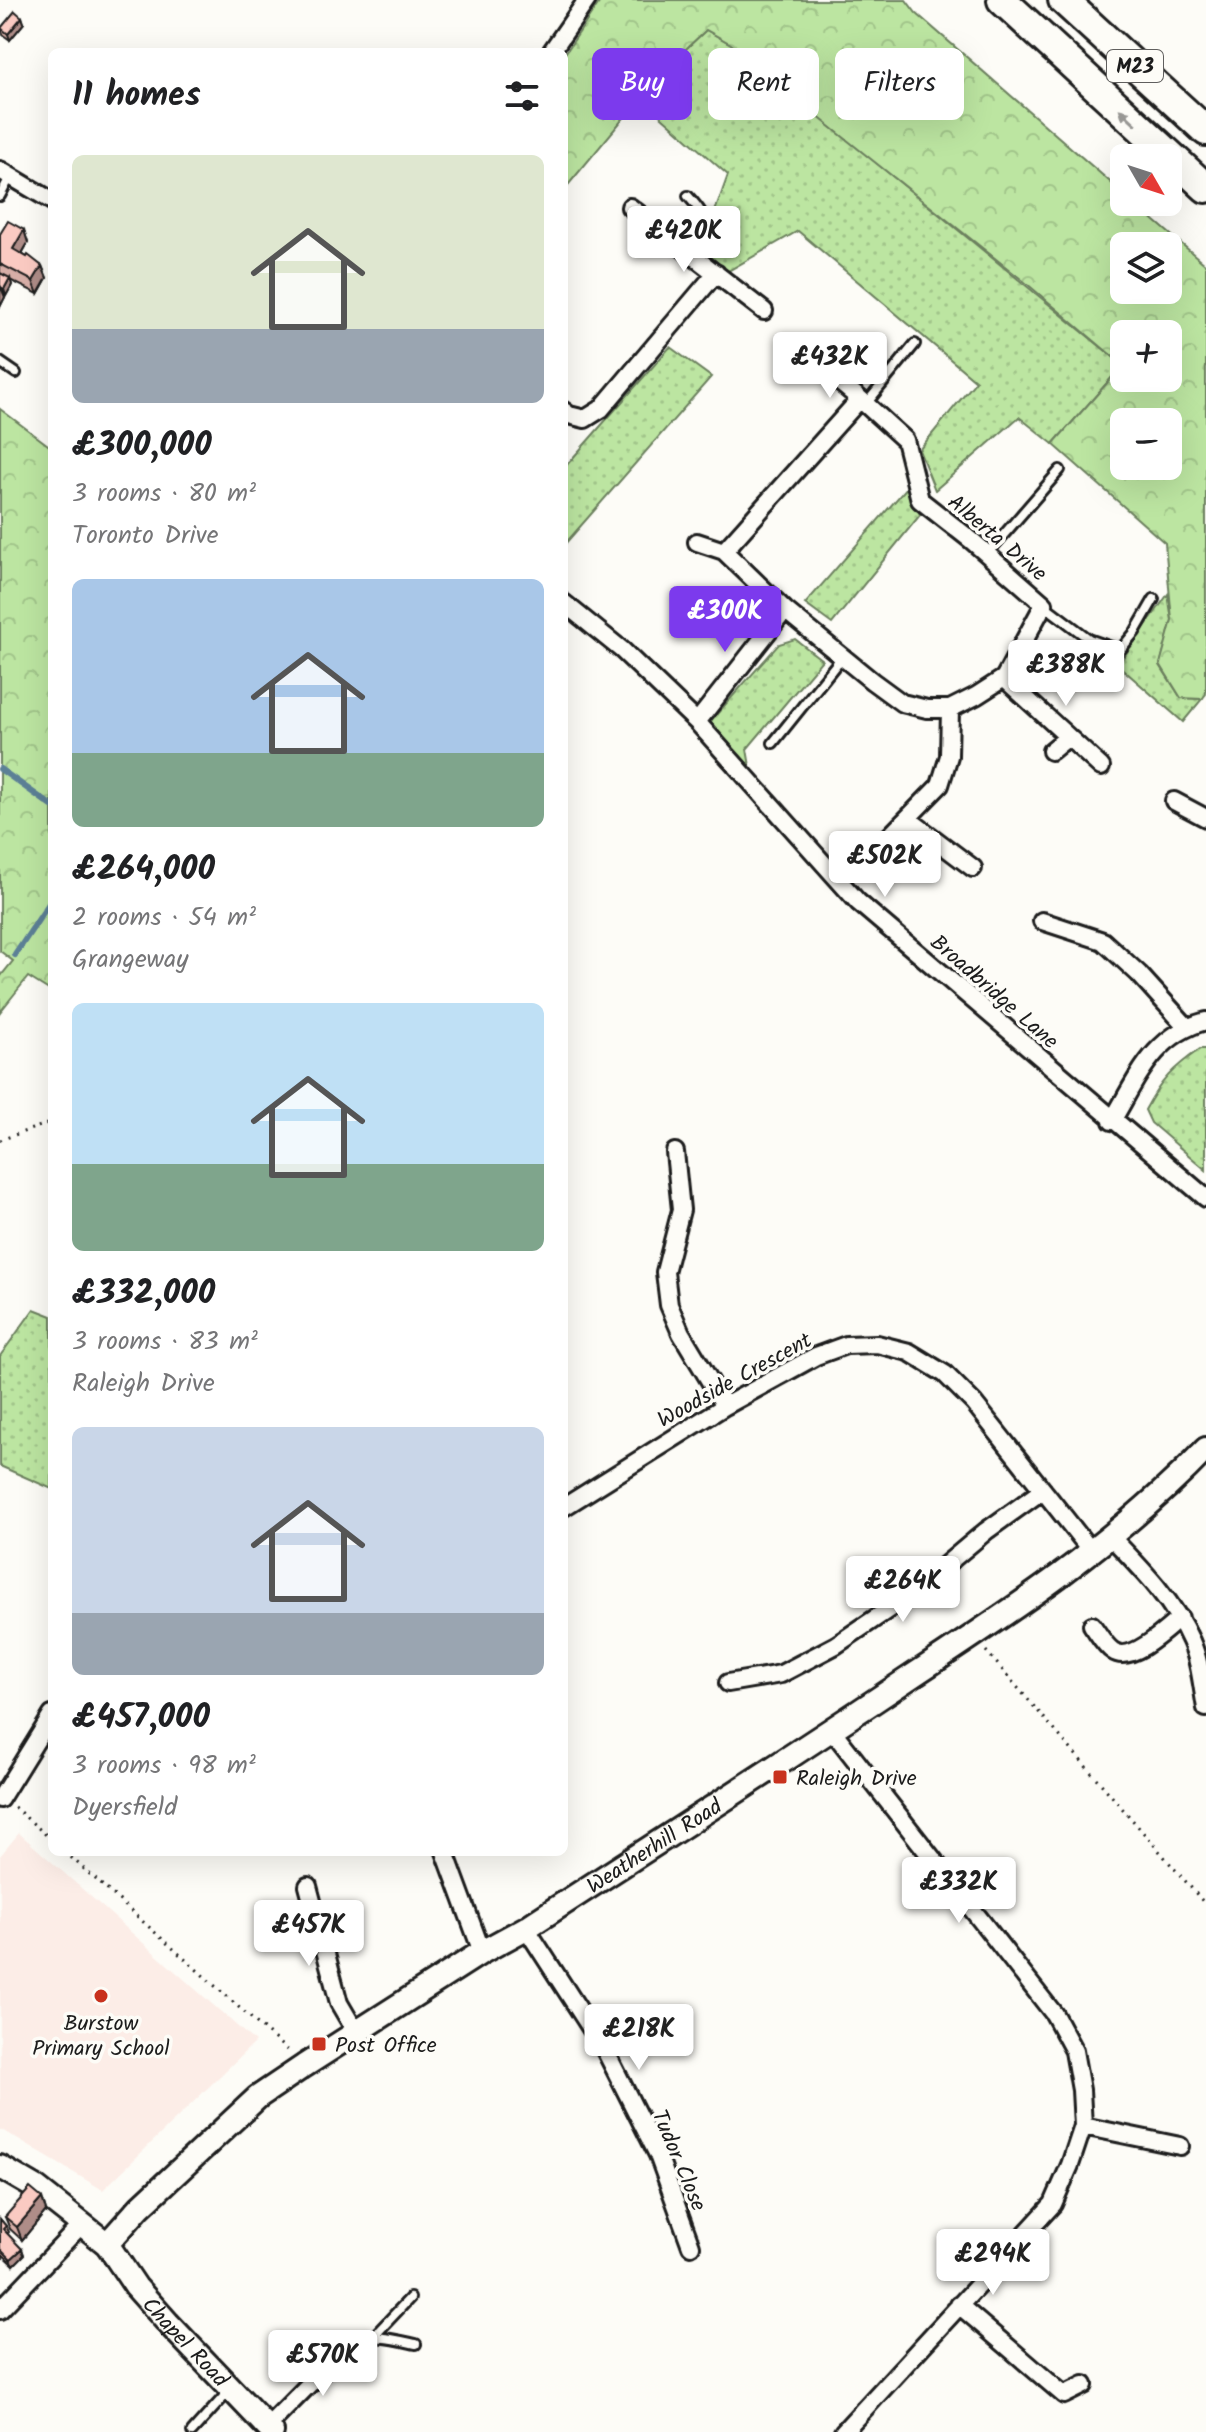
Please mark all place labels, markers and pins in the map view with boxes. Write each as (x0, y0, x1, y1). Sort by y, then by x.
pin: £420K (628, 206, 740, 274)
pin: £432K (774, 332, 886, 400)
pin: £300K (669, 586, 781, 654)
pin: £388K (1010, 640, 1122, 708)
pin: £502K (829, 831, 941, 899)
pin: £264K (847, 1556, 959, 1624)
place label: Raleigh Drive (796, 1762, 917, 1797)
marker: Raleigh Drive (771, 1768, 789, 1786)
pin: £332K (903, 1857, 1015, 1925)
pin: £457K (253, 1900, 365, 1968)
marker: Burstow Primary School (92, 1987, 110, 2005)
pin: £218K (583, 2004, 695, 2072)
place label: Burstow Primary School (32, 2007, 170, 2067)
place label: Post Office (335, 2029, 437, 2064)
marker: Post Office (310, 2035, 328, 2053)
pin: £294K (937, 2229, 1049, 2297)
pin: £570K (267, 2330, 379, 2398)

